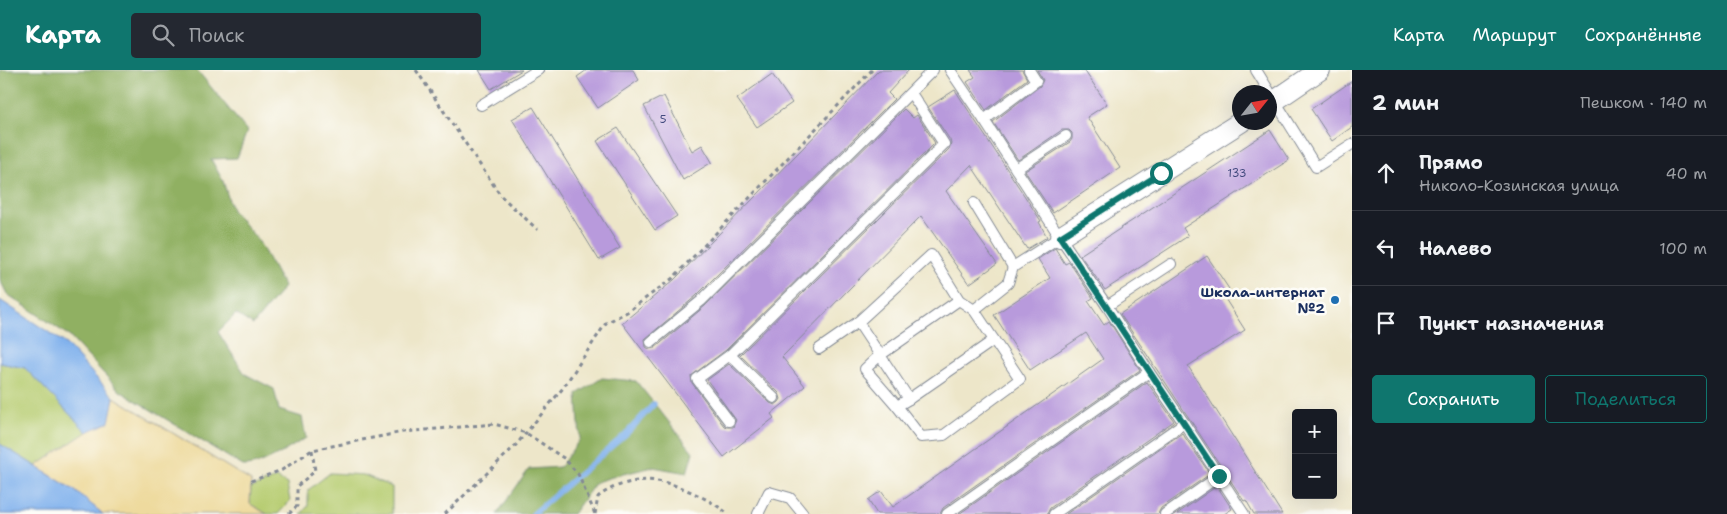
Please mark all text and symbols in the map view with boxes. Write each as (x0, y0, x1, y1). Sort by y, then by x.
search box (131, 13, 481, 58)
text: Карта (25, 19, 101, 51)
icon: search (149, 21, 177, 49)
text: Поиск (189, 23, 244, 48)
text: Карта (1393, 23, 1444, 47)
text: Маршрут (1472, 23, 1556, 47)
text: Сохранённые (1584, 23, 1702, 47)
north arrow (1232, 85, 1277, 130)
text: 2 мин (1372, 89, 1439, 117)
text: Пешком · 140 m (1580, 92, 1707, 113)
house number: 5 (660, 112, 667, 127)
text: Прямо (1419, 150, 1483, 175)
icon: ahead (1372, 159, 1400, 187)
route start (1150, 162, 1173, 185)
text: 40 m (1665, 163, 1707, 184)
house number: 133 (1228, 166, 1246, 181)
text: Николо-Козинская улица (1419, 175, 1619, 196)
icon: left (1372, 234, 1400, 262)
text: Налево (1419, 236, 1492, 261)
text: 100 m (1659, 238, 1707, 259)
place label: Школа-интернат №2 (1200, 283, 1326, 317)
marker: Школа-интернат №2 (1329, 294, 1341, 306)
icon: arrive (1372, 309, 1400, 337)
text: Пункт назначения (1419, 311, 1604, 336)
button: Сохранить (1372, 375, 1535, 423)
button: Поделиться (1545, 375, 1707, 423)
map controls (1292, 409, 1337, 499)
button: + (1292, 409, 1337, 454)
button: − (1292, 454, 1337, 499)
route end (1208, 465, 1231, 488)

